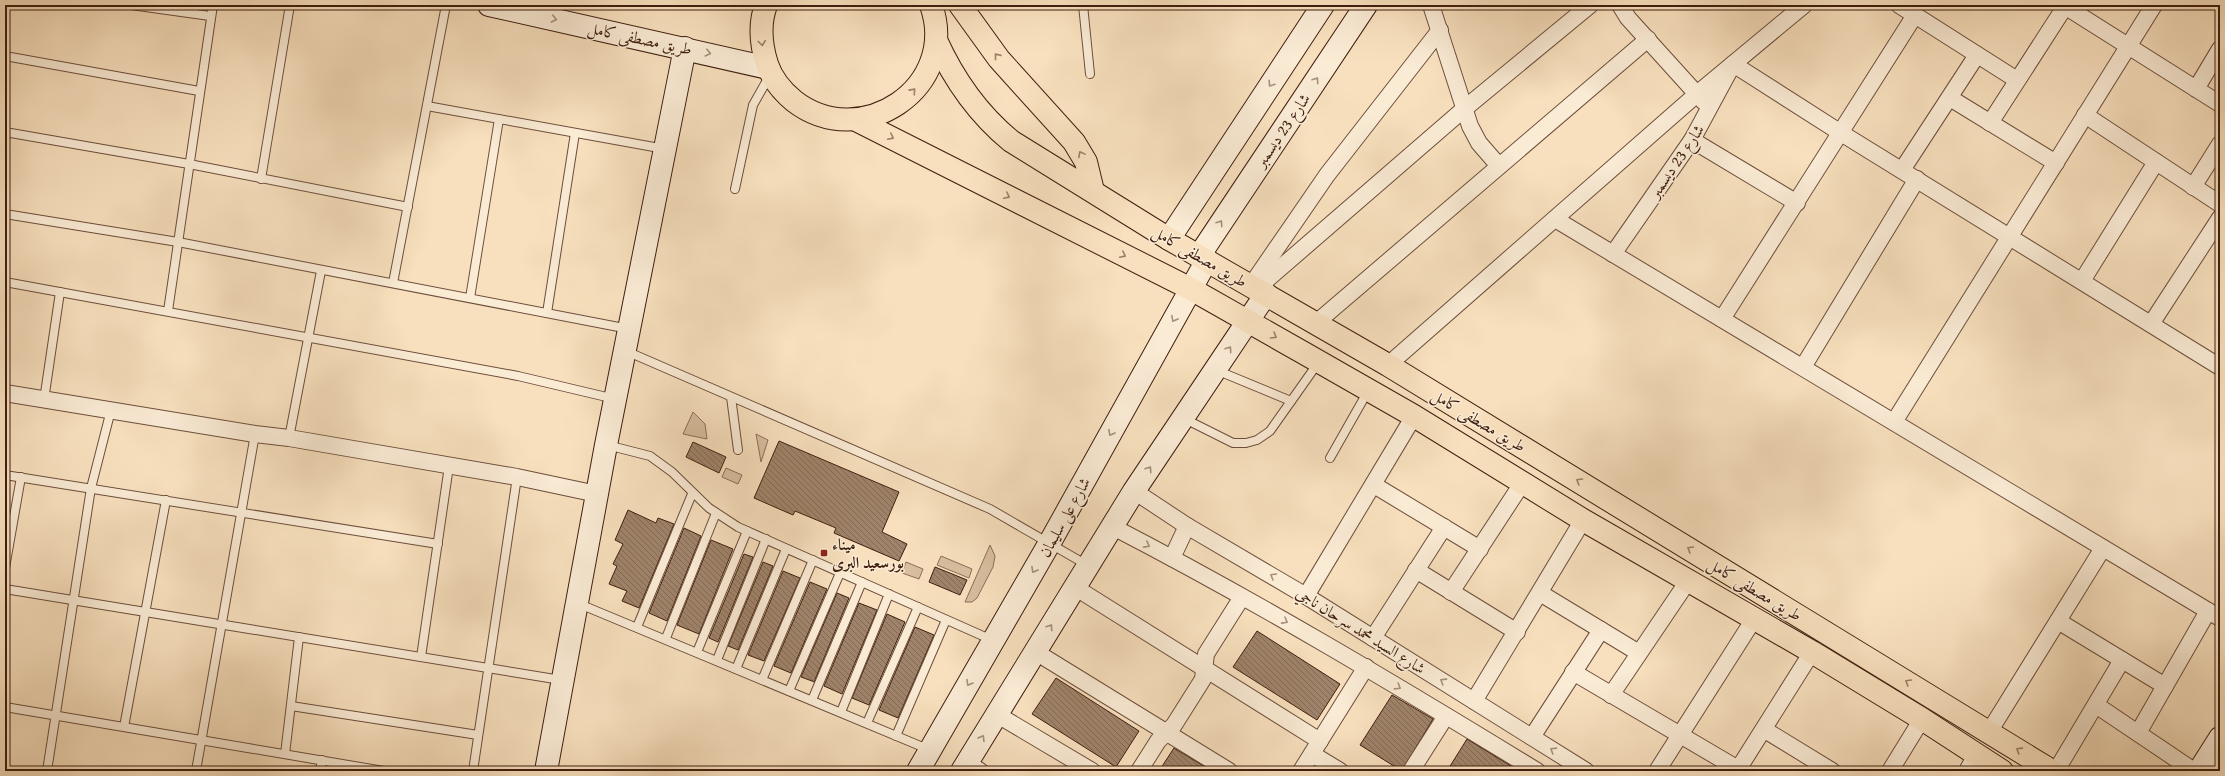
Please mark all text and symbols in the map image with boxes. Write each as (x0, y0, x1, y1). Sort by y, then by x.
one-way arrow (551, 15, 557, 23)
street label: طريق مصطفى كامل (586, 15, 694, 61)
one-way arrow (758, 40, 767, 46)
one-way arrow (705, 49, 712, 57)
one-way arrow (994, 54, 1001, 61)
one-way arrow (1311, 77, 1318, 84)
one-way arrow (1268, 80, 1276, 87)
one-way arrow (909, 88, 916, 96)
street label: شارع 23 ديسمبر (1247, 88, 1317, 175)
street label: شارع 23 ديسمبر (1641, 119, 1711, 206)
one-way arrow (887, 133, 894, 140)
one-way arrow (1079, 151, 1086, 159)
one-way arrow (1003, 191, 1010, 199)
street label: طريق مصطفى كامل (1148, 219, 1252, 293)
one-way arrow (1215, 220, 1223, 227)
one-way arrow (1119, 250, 1126, 258)
one-way arrow (1172, 315, 1179, 322)
one-way arrow (1270, 332, 1277, 339)
one-way arrow (1224, 347, 1231, 354)
street label: طريق مصطفى كامل (1427, 382, 1531, 458)
one-way arrow (1109, 429, 1116, 436)
one-way arrow (1144, 466, 1152, 473)
street label: شارع على سليمان (1032, 473, 1098, 562)
one-way arrow (1576, 478, 1583, 486)
place label: ميناء بورسعيد البرى (832, 532, 904, 574)
one-way arrow (1143, 540, 1150, 548)
one-way arrow (1687, 546, 1694, 553)
marker: ميناء بورسعيد البرى (819, 548, 829, 558)
street label: طريق مصطفى كامل (1703, 551, 1807, 627)
one-way arrow (1031, 566, 1038, 574)
one-way arrow (1270, 574, 1277, 581)
street label: شارع السيد محمد سرحان ناجي (1290, 580, 1431, 681)
one-way arrow (1281, 617, 1288, 624)
one-way arrow (1045, 624, 1053, 631)
one-way arrow (966, 679, 973, 686)
one-way arrow (1440, 679, 1447, 686)
one-way arrow (1905, 680, 1912, 687)
one-way arrow (1394, 682, 1401, 689)
one-way arrow (978, 735, 985, 742)
one-way arrow (1550, 748, 1557, 755)
one-way arrow (2016, 748, 2023, 755)

